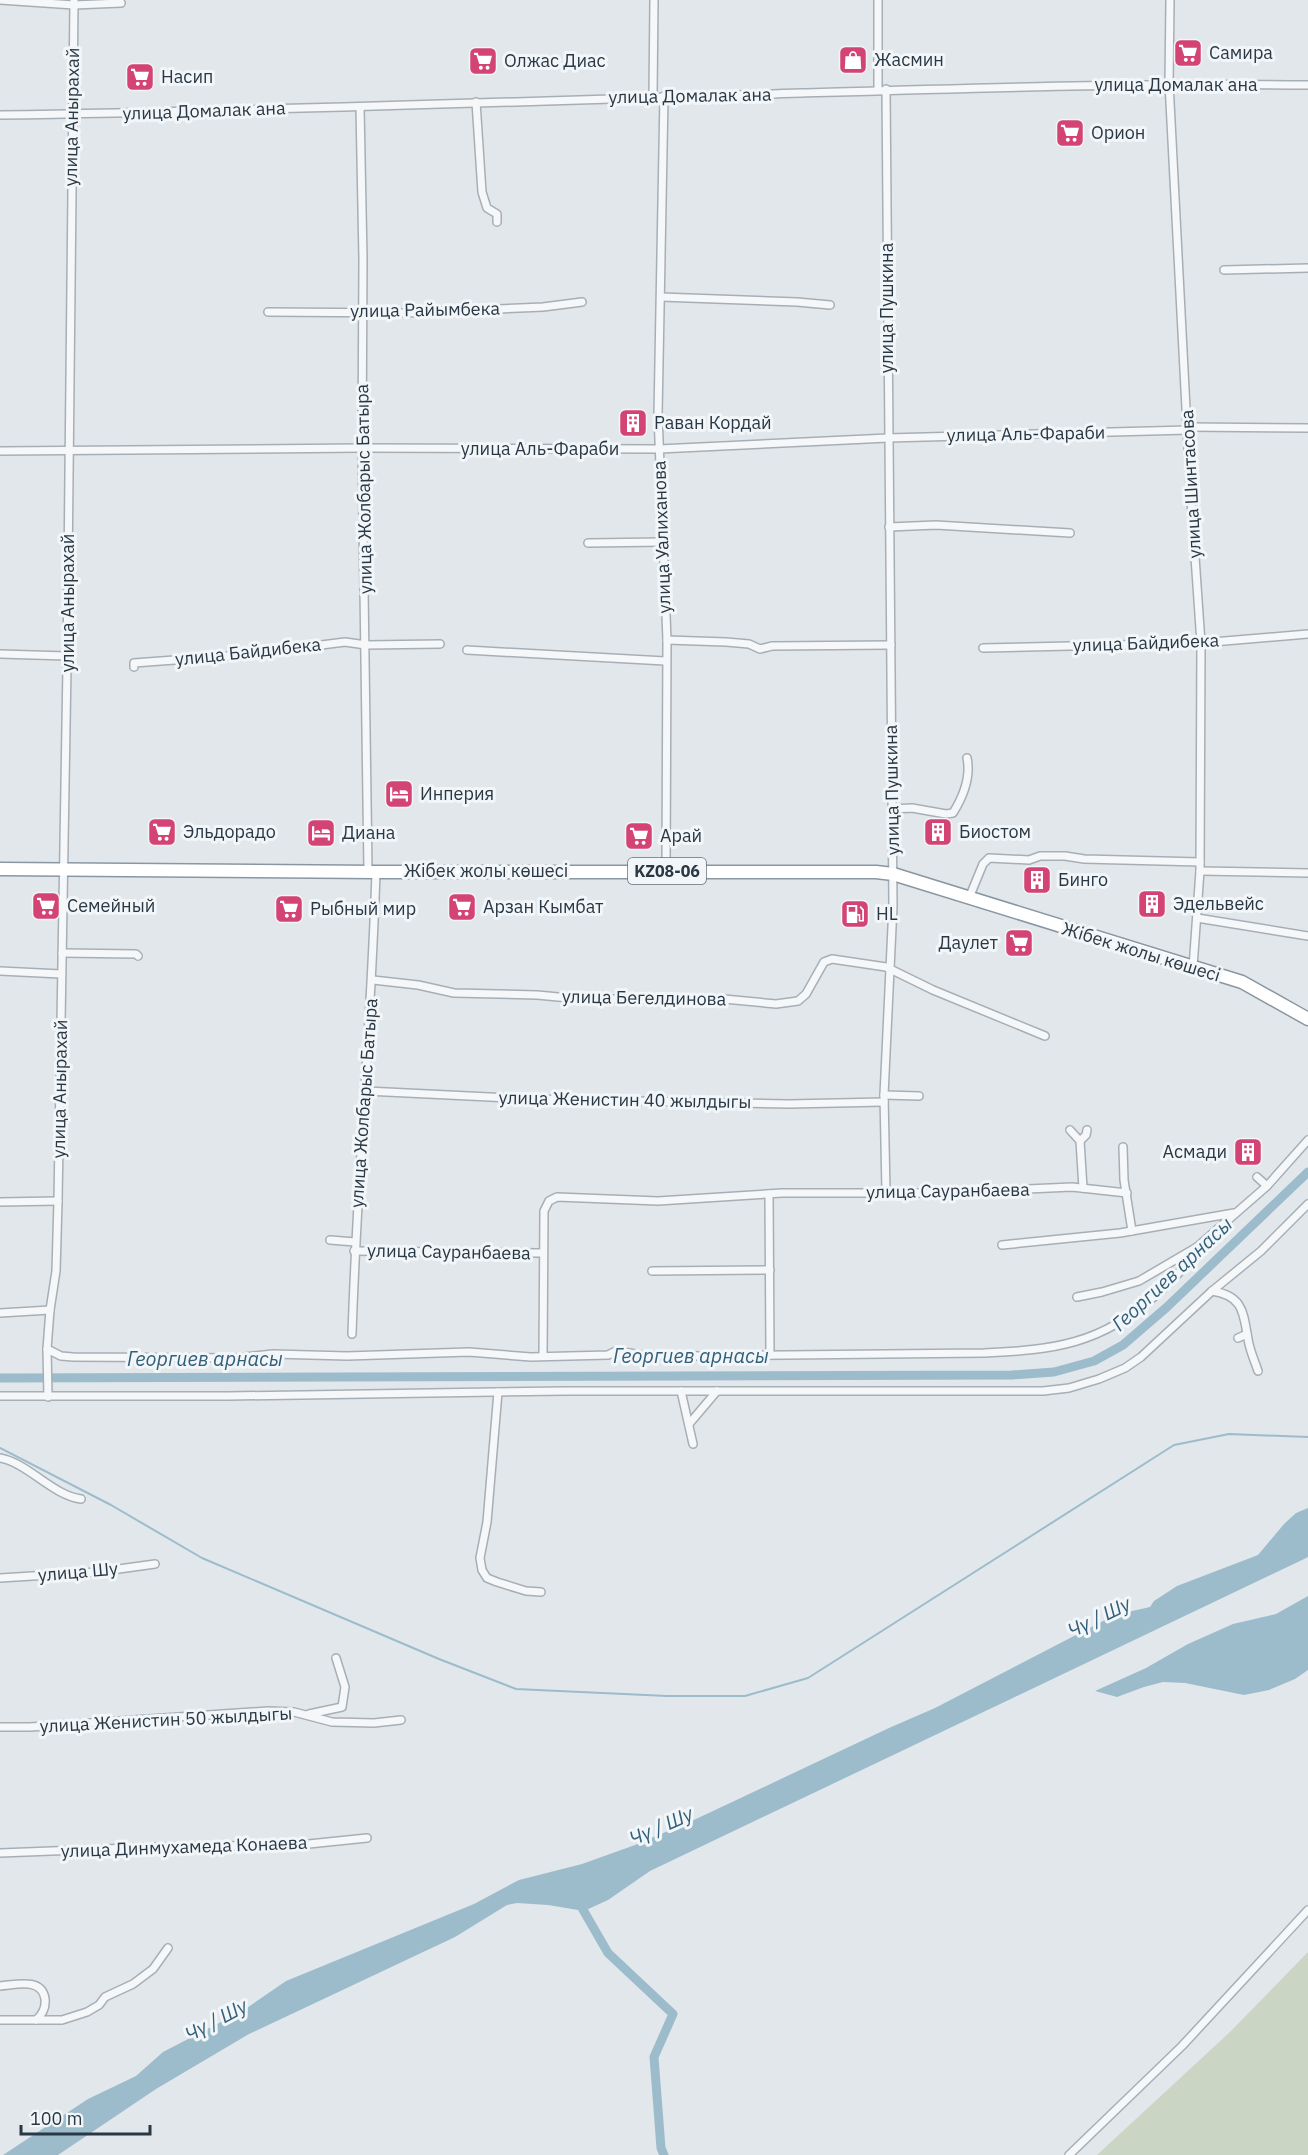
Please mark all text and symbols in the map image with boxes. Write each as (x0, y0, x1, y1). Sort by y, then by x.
supermarket icon: Самира (1172, 37, 1204, 69)
place label: Самира (1209, 41, 1273, 64)
shop icon: Жасмин (837, 44, 869, 76)
supermarket icon: Олжас Диас (467, 45, 499, 77)
street label: улица Анырахай (59, 47, 84, 187)
place label: Жасмин (874, 48, 944, 71)
place label: Олжас Диас (504, 49, 606, 72)
supermarket icon: Насип (124, 61, 156, 93)
place label: Насип (161, 65, 213, 88)
street label: улица Домалак ана (1094, 73, 1258, 96)
street label: улица Домалак ана (608, 83, 772, 108)
street label: улица Домалак ана (122, 96, 286, 125)
supermarket icon: Орион (1054, 117, 1086, 149)
place label: Орион (1091, 121, 1145, 144)
street label: улица Пушкина (875, 242, 898, 373)
street label: улица Райымбека (350, 297, 501, 322)
street label: улица Жолбарыс Батыра (350, 383, 377, 594)
building icon: Раван Кордай (617, 407, 649, 439)
street label: улица Шинтасова (1175, 409, 1206, 559)
place label: Раван Кордай (654, 411, 772, 434)
street label: улица Аль-Фараби (947, 421, 1105, 446)
street label: улица Аль-Фараби (461, 437, 619, 460)
street label: улица Уалиханова (647, 460, 676, 614)
street label: улица Анырахай (56, 534, 79, 672)
street label: улица Байдибека (1072, 628, 1220, 657)
street label: улица Байдибека (174, 632, 322, 671)
street label: улица Пушкина (879, 724, 904, 856)
hotel icon: Инперия (383, 778, 415, 810)
place label: Инперия (420, 782, 494, 805)
supermarket icon: Эльдорадо (146, 816, 178, 848)
building icon: Биостом (922, 816, 954, 848)
hotel icon: Диана (305, 817, 337, 849)
place label: Эльдорадо (183, 820, 276, 843)
supermarket icon: Арай (623, 820, 655, 852)
place label: Биостом (959, 820, 1031, 843)
place label: Диана (342, 821, 396, 844)
place label: Арай (660, 824, 702, 847)
road number: KZ08-06 (628, 858, 706, 884)
street label: Жібек жолы көшесі (404, 859, 568, 882)
building icon: Бинго (1021, 864, 1053, 896)
place label: Бинго (1058, 868, 1108, 891)
building icon: Эдельвейс (1136, 888, 1168, 920)
supermarket icon: Семейный (30, 890, 62, 922)
supermarket icon: Арзан Кымбат (446, 891, 478, 923)
place label: Эдельвейс (1173, 892, 1264, 915)
supermarket icon: Рыбный мир (273, 893, 305, 925)
place label: Семейный (67, 894, 155, 917)
place label: Арзан Кымбат (483, 895, 604, 918)
place label: Рыбный мир (310, 897, 416, 920)
fuel station icon: HL (839, 898, 871, 930)
place label: HL (876, 902, 898, 925)
street label: Жібек жолы көшесі (1059, 916, 1223, 987)
supermarket icon: Даулет (1003, 927, 1035, 959)
place label: Даулет (938, 931, 998, 954)
street label: улица Бегелдинова (562, 985, 727, 1010)
street label: улица Жолбарыс Батыра (345, 997, 382, 1209)
street label: улица Анырахай (47, 1019, 72, 1159)
street label: улица Женистин 40 жылдыгы (498, 1086, 752, 1113)
building icon: Асмади (1232, 1136, 1264, 1168)
place label: Асмади (1163, 1140, 1227, 1163)
street label: улица Сауранбаева (866, 1178, 1030, 1203)
water label: Георгиев арнасы (1105, 1211, 1238, 1337)
street label: улица Сауранбаева (367, 1239, 531, 1264)
water label: Георгиев арнасы (613, 1342, 769, 1369)
water label: Георгиев арнасы (127, 1345, 283, 1372)
street label: улица Шу (37, 1557, 119, 1586)
water label: Чү / Шу (1063, 1589, 1136, 1643)
street label: улица Женистин 50 жылдыгы (39, 1701, 293, 1738)
water label: Чү / Шу (625, 1799, 698, 1852)
street label: улица Динмухамеда Конаева (60, 1831, 308, 1862)
water label: Чү / Шу (180, 1991, 253, 2047)
scale bar (21, 2098, 150, 2136)
text: 100 m (30, 2107, 82, 2130)

